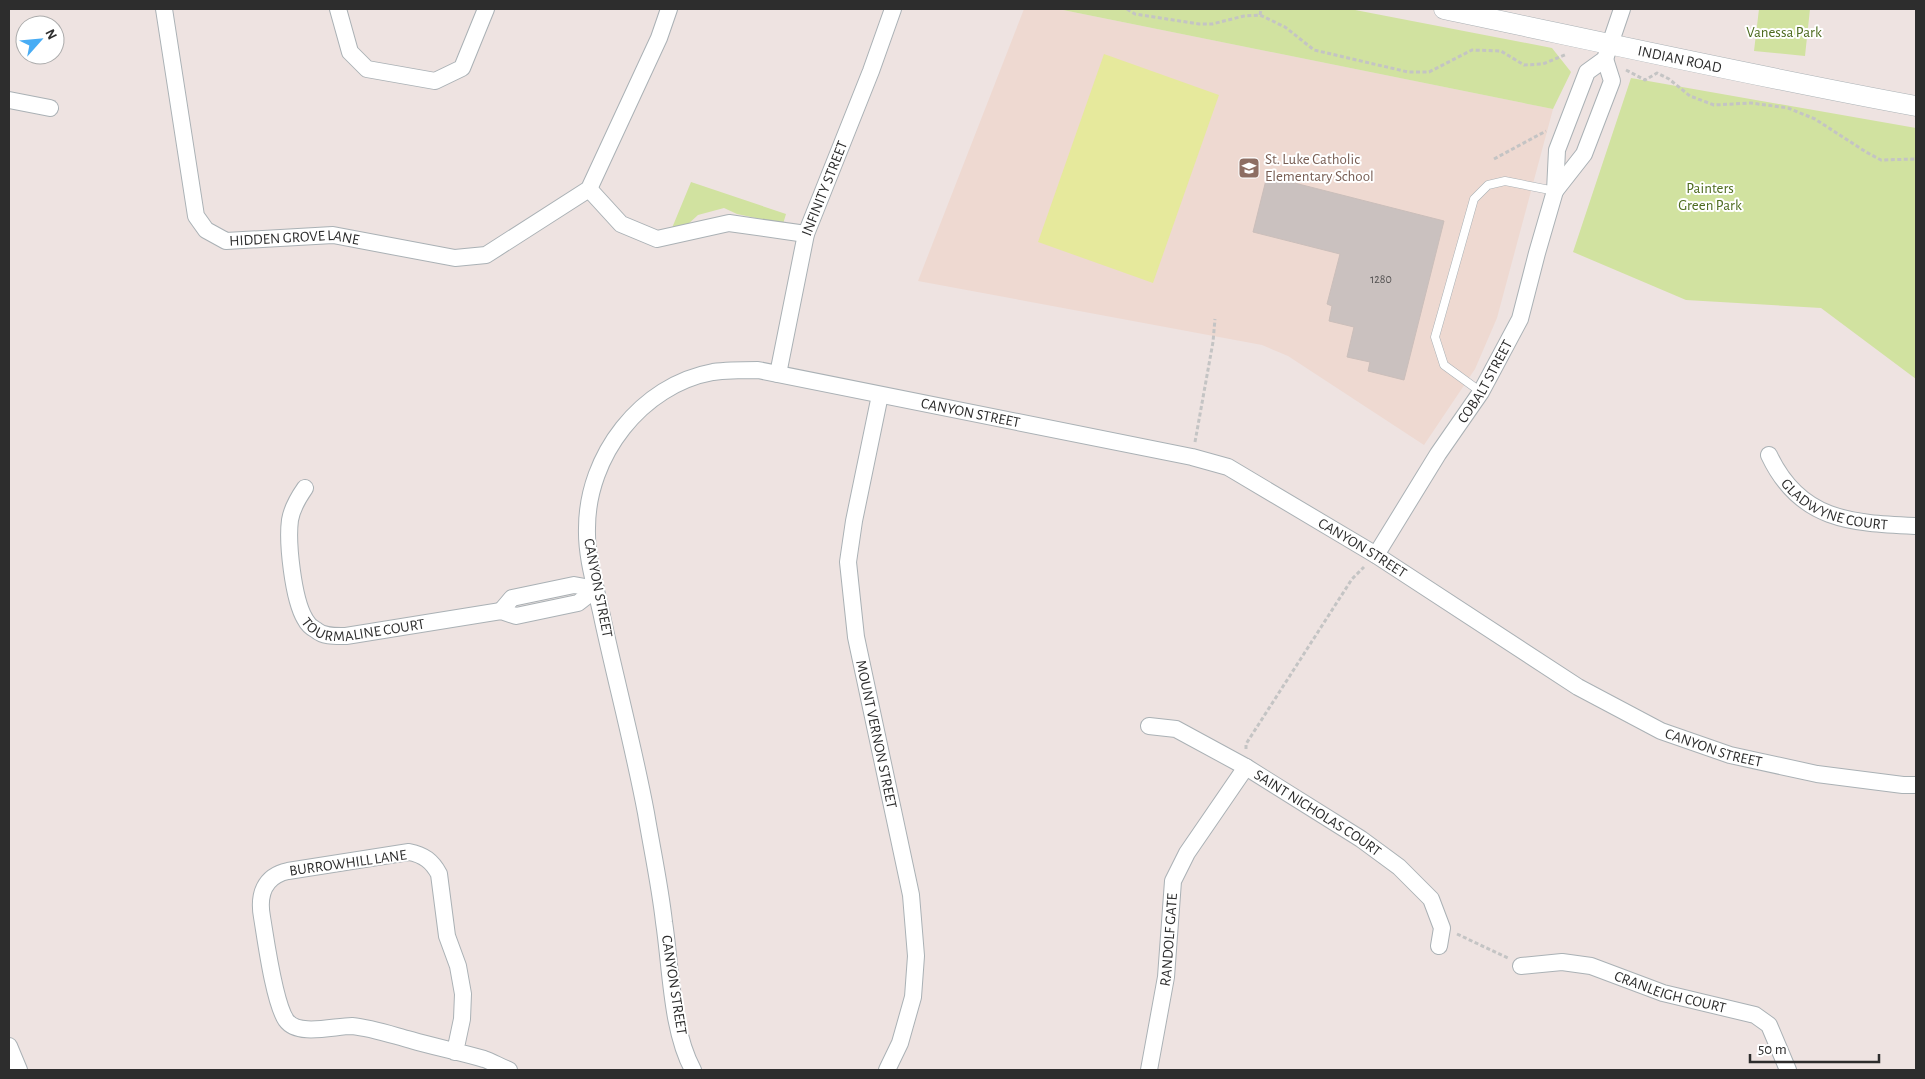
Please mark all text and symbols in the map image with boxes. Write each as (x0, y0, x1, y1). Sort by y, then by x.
north arrow (15, 15, 65, 65)
park label: Vanessa Park (1746, 25, 1822, 40)
text: N (42, 27, 59, 42)
street label: INDIAN ROAD (1636, 43, 1723, 75)
street label: INFINITY STREET (799, 138, 850, 238)
place label: St. Luke Catholic Elementary School (1265, 152, 1374, 184)
school or university icon: St. Luke Catholic Elementary School (1237, 156, 1261, 180)
park label: Painters Green Park (1678, 181, 1742, 213)
street label: HIDDEN GROVE LANE (229, 227, 361, 248)
house number: 1280 (1370, 273, 1392, 285)
street label: COBALT STREET (1454, 337, 1515, 426)
street label: CANYON STREET (920, 395, 1022, 430)
street label: GLADWYNE COURT (1778, 476, 1889, 532)
street label: CANYON STREET (1316, 515, 1410, 581)
street label: CANYON STREET (581, 537, 615, 639)
street label: TOURMALINE COURT (299, 615, 426, 644)
street label: MOUNT VERNON STREET (854, 659, 900, 810)
street label: CANYON STREET (1663, 726, 1764, 769)
street label: SAINT NICHOLAS COURT (1252, 767, 1385, 859)
street label: BURROWHILL LANE (288, 847, 408, 879)
street label: RANDOLF GATE (1157, 893, 1180, 987)
street label: CANYON STREET (659, 934, 689, 1037)
street label: CRANLEIGH COURT (1612, 968, 1728, 1015)
scale bar (1750, 1032, 1879, 1064)
text: 50 m (1758, 1042, 1787, 1057)

